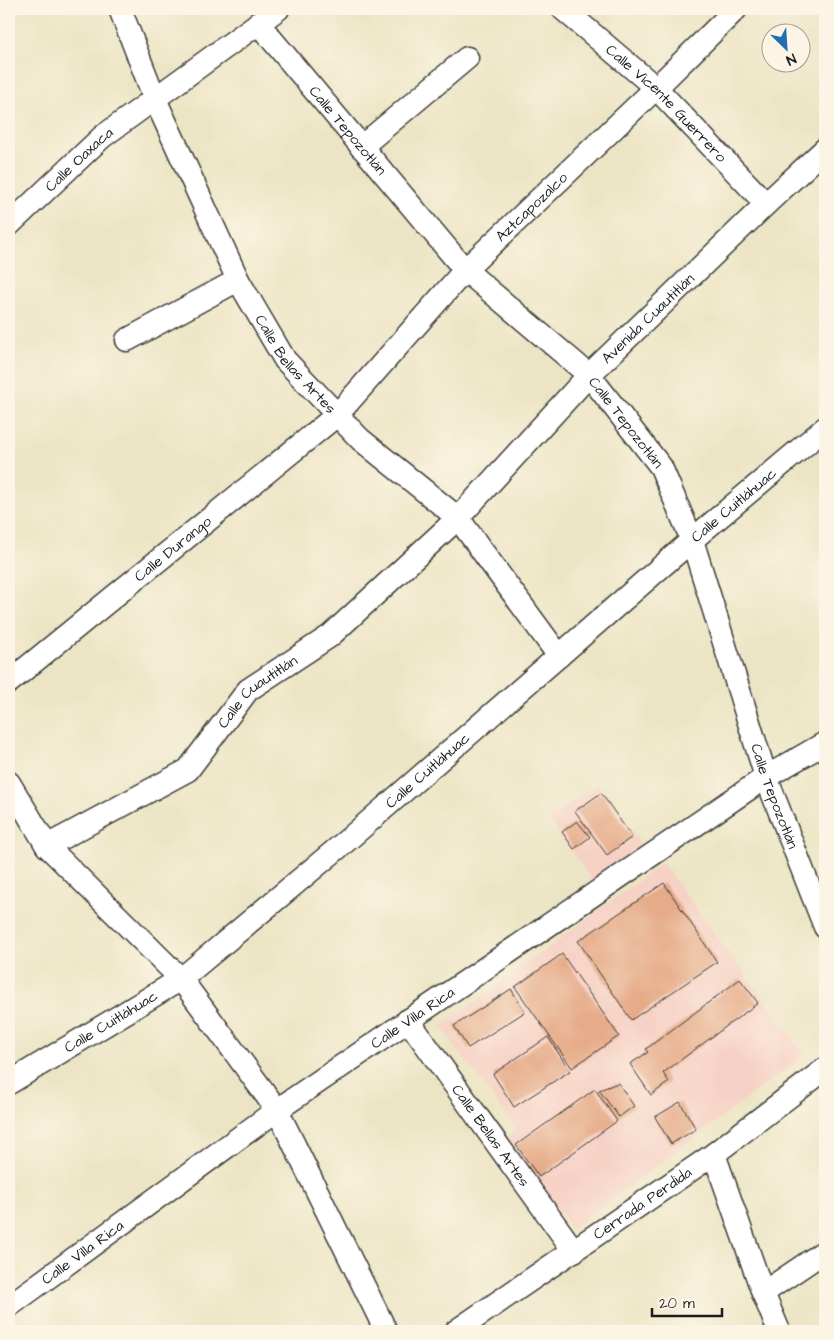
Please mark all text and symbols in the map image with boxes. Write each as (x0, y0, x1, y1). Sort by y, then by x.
north arrow (762, 22, 812, 72)
street label: Calle Vicente Guerrero (601, 40, 732, 168)
text: N (783, 48, 799, 70)
street label: Calle Tepozotlán (304, 81, 392, 180)
street label: Calle Oaxaca (40, 122, 118, 197)
street label: Aztcapozalco (491, 167, 573, 247)
street label: Avenida Cuautitlán (597, 268, 700, 369)
street label: Calle Bellas Artes (250, 311, 341, 419)
street label: Calle Tepozotlán (583, 373, 668, 473)
street label: Calle Cuitláhuac (687, 463, 782, 548)
street label: Calle Durango (130, 511, 216, 587)
street label: Calle Cuautitlán (213, 650, 302, 733)
street label: Calle Cuitláhuac (381, 728, 475, 813)
street label: Calle Tepozotlán (745, 741, 803, 852)
street label: Calle Villa Rica (367, 982, 459, 1054)
street label: Calle Cuitláhuac (60, 985, 162, 1058)
street label: Calle Bellas Artes (446, 1080, 535, 1191)
street label: Cerrada Perdida (589, 1162, 697, 1245)
street label: Calle Villa Rica (37, 1215, 129, 1290)
scale bar (652, 1285, 722, 1317)
text: 20 m (659, 1293, 695, 1314)

